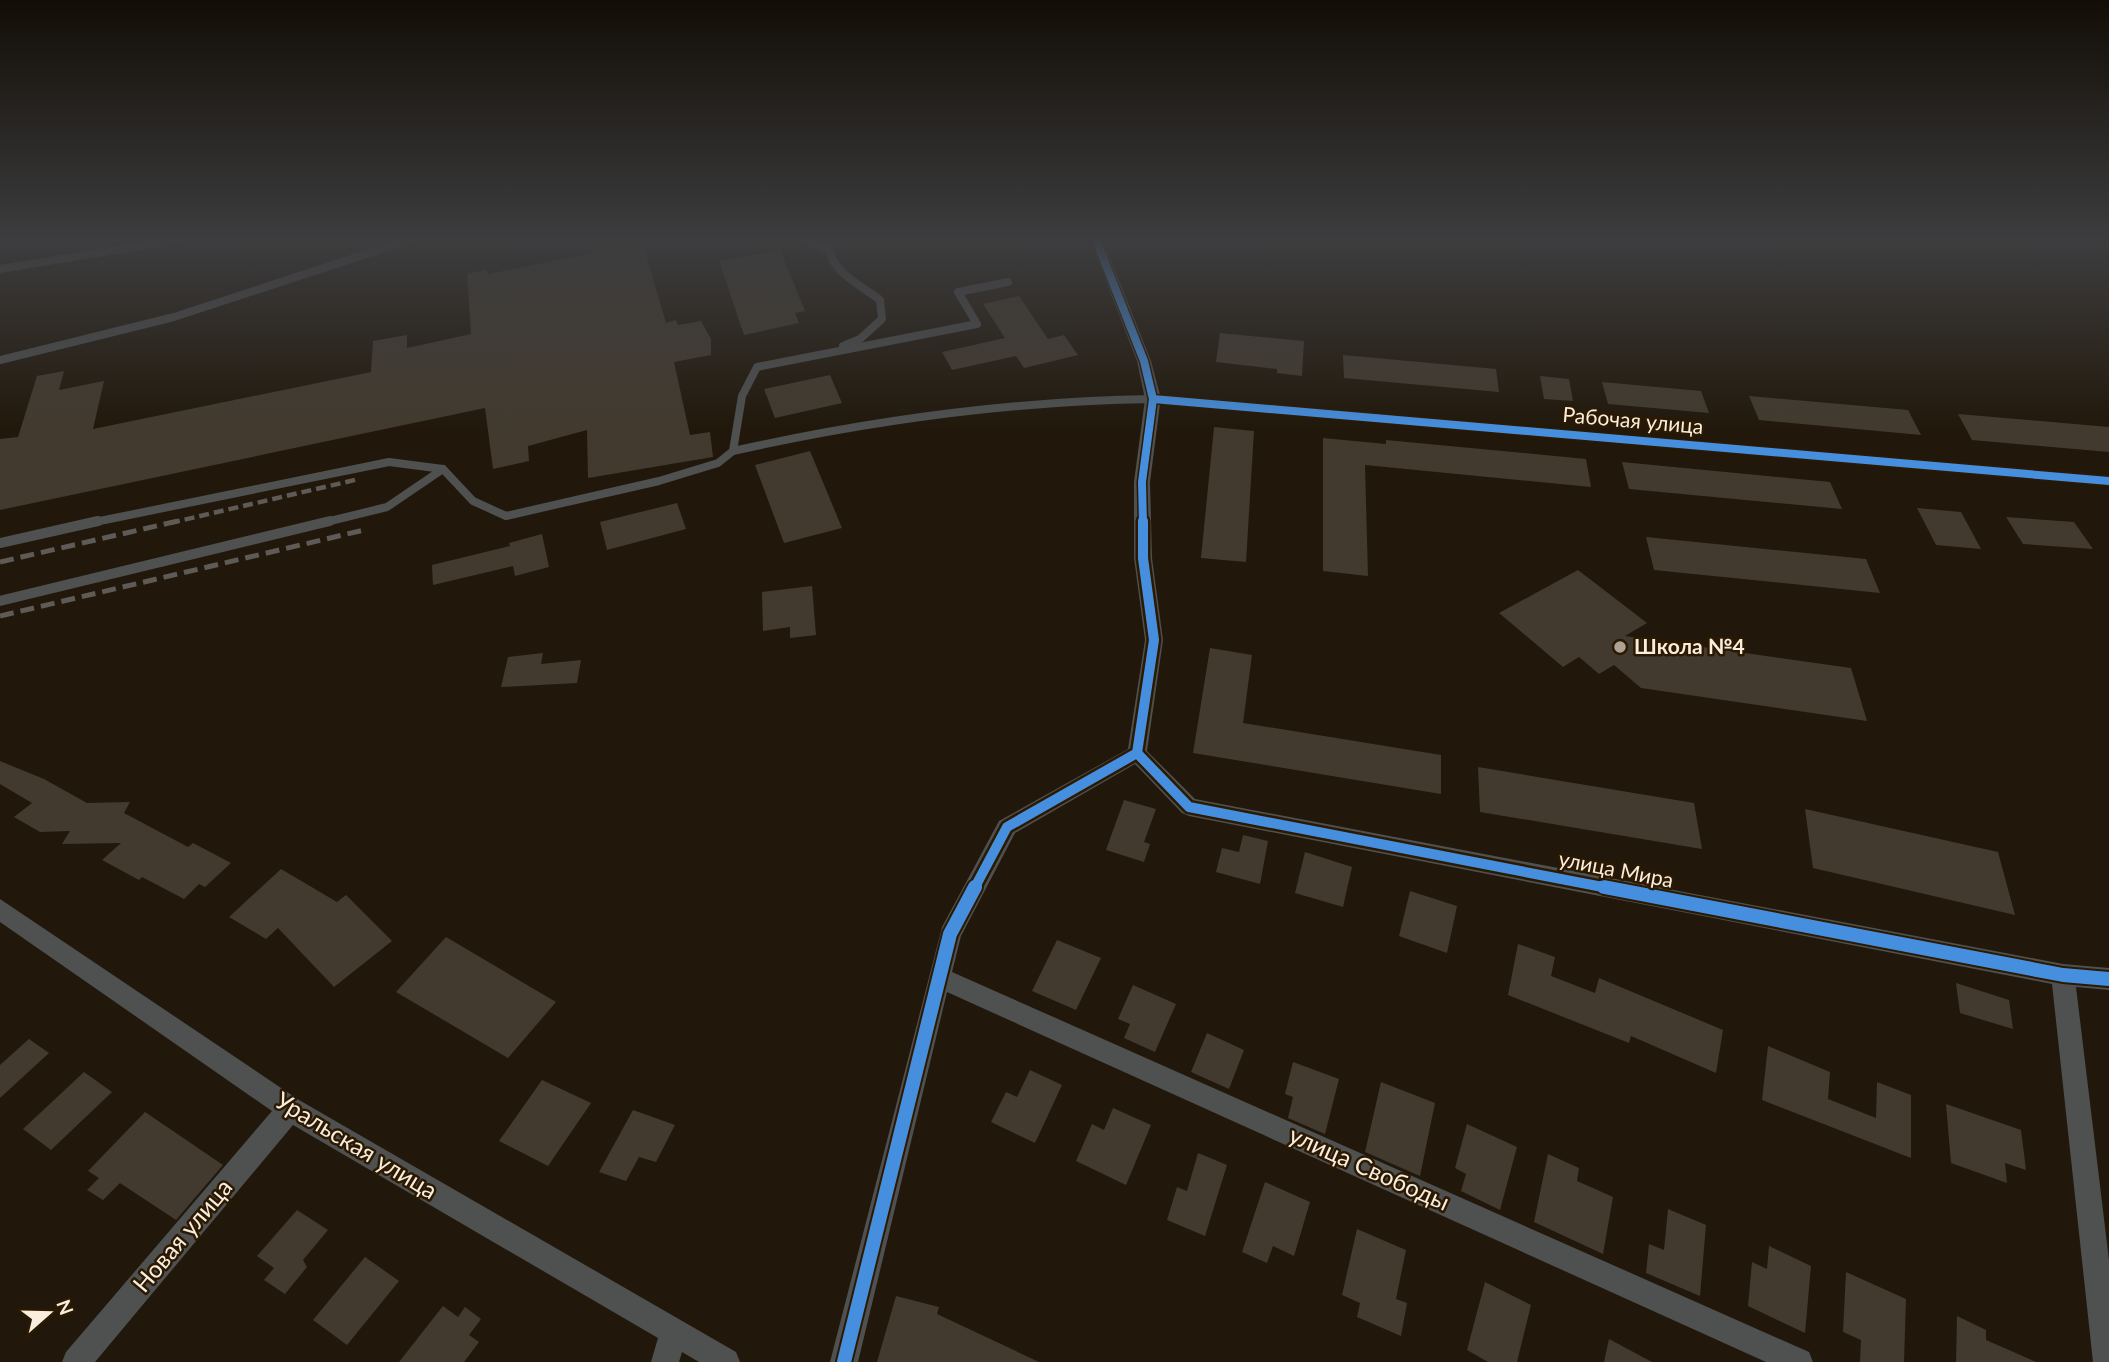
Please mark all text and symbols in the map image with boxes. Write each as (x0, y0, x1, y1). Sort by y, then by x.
street label: Рабочая улица (1562, 401, 1705, 438)
place label: Школа №4 (1634, 633, 1745, 658)
marker: Школа №4 (1612, 639, 1628, 655)
street label: улица Мира (1557, 845, 1676, 892)
street label: Уральская улица (271, 1085, 443, 1204)
street label: улица Свободы (1285, 1119, 1454, 1216)
street label: Новая улица (126, 1172, 238, 1298)
north arrow (14, 1278, 84, 1348)
text: N (52, 1296, 79, 1318)

